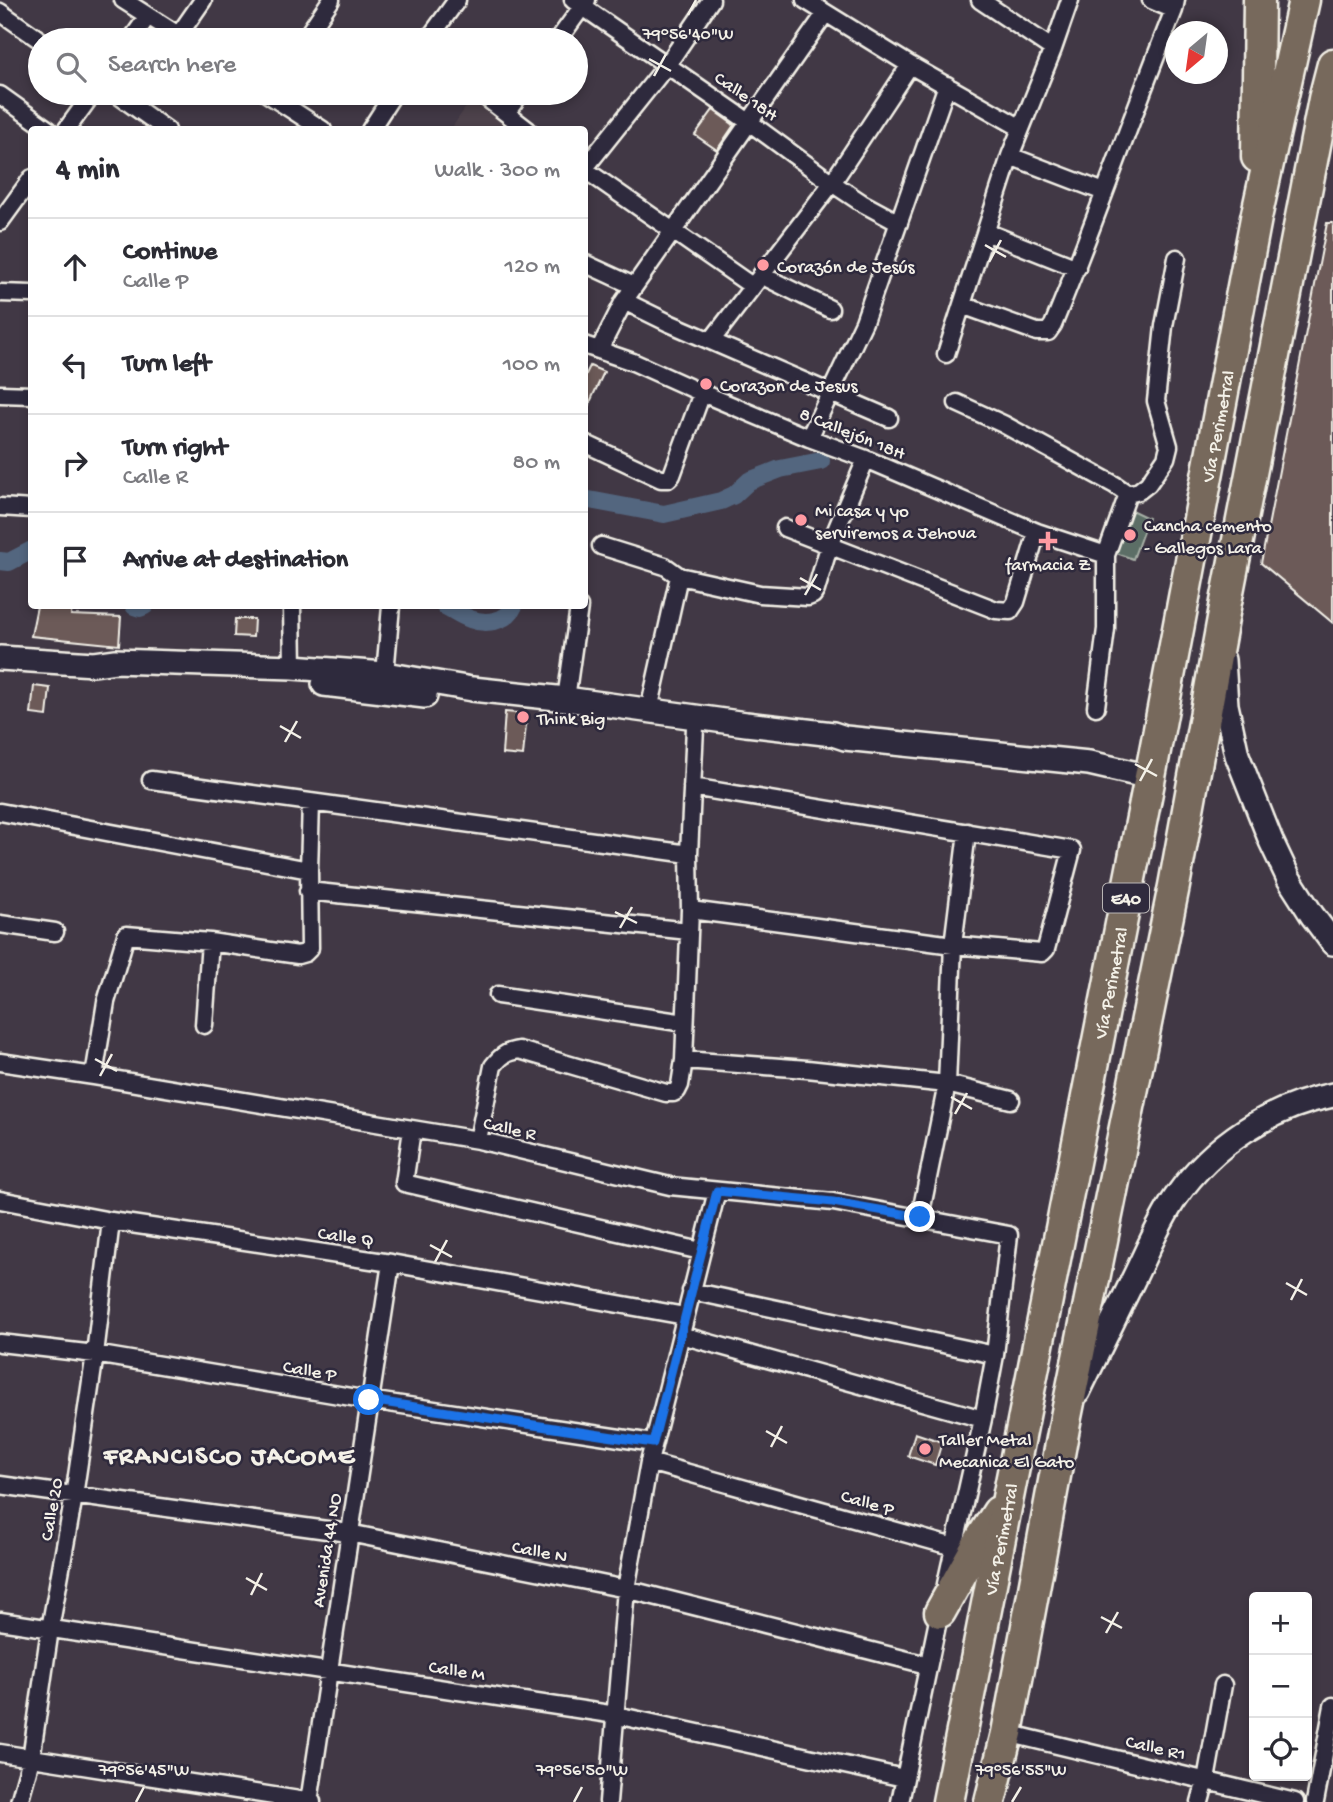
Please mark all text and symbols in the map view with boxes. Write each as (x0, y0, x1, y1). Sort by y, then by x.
north arrow (1165, 21, 1228, 84)
text: 79°56'40"W (641, 25, 734, 46)
search box (28, 28, 588, 105)
icon: search (52, 48, 90, 86)
text: Search here (108, 51, 236, 82)
street label: Calle 18H (709, 68, 781, 128)
text: 4 min (56, 154, 119, 189)
text: Walk · 300 m (434, 158, 560, 185)
text: Continue (123, 238, 217, 269)
icon: ahead (56, 248, 94, 286)
text: 120 m (505, 254, 560, 281)
marker: Corazón de Jesús (755, 257, 771, 273)
place label: Corazón de Jesús (777, 257, 915, 280)
text: Calle P (123, 269, 188, 296)
icon: left (56, 346, 94, 384)
text: Turn left (123, 350, 211, 381)
text: 100 m (503, 352, 560, 379)
street label: Vía Perimetral (1198, 369, 1242, 485)
marker: Corazon de Jesus (698, 376, 714, 392)
place label: Corazon de Jesus (720, 376, 858, 399)
street label: 8 Callejón 18H (796, 404, 908, 467)
text: Turn right (123, 434, 227, 465)
icon: right (56, 444, 94, 482)
text: 80 m (513, 450, 560, 477)
text: Calle R (123, 465, 188, 492)
place label: Mi casa y yo serviremos a Jehova (815, 501, 978, 546)
marker: Mi casa y yo serviremos a Jehova (793, 512, 809, 528)
place label: Cancha cemento - Gallegos Lara (1144, 516, 1272, 561)
marker: Cancha cemento - Gallegos Lara (1122, 527, 1138, 543)
marker: farmacia Z (1040, 533, 1056, 549)
icon: arrive (56, 542, 94, 580)
text: Arrive at destination (123, 546, 348, 577)
place label: farmacia Z (1004, 555, 1091, 578)
marker: Think Big (515, 709, 531, 725)
place label: Think Big (536, 709, 605, 732)
road number: E40 (1103, 884, 1149, 912)
street label: Vía Perimetral (1090, 926, 1135, 1042)
street label: Calle R (481, 1113, 539, 1148)
route end (904, 1201, 935, 1232)
street label: Calle Q (316, 1223, 375, 1254)
street label: Calle P (281, 1356, 338, 1389)
route start (353, 1384, 384, 1415)
place label: Taller Metal Mecanica El Gato (938, 1430, 1074, 1475)
marker: Taller Metal Mecanica El Gato (917, 1441, 933, 1457)
district label: FRANCISCO JACOME (103, 1443, 356, 1474)
street label: Calle 20 (37, 1476, 70, 1543)
street label: Vía Perimetral (981, 1482, 1026, 1599)
street label: Calle P (838, 1486, 897, 1523)
street label: Avenida 44 NO (308, 1491, 349, 1609)
street label: Calle N (510, 1537, 569, 1570)
map controls (1249, 1592, 1312, 1781)
button: + (1249, 1592, 1312, 1655)
button: − (1249, 1655, 1312, 1718)
street label: Calle M (427, 1657, 487, 1688)
button: locate (1249, 1718, 1312, 1781)
street label: Calle R1 (1123, 1731, 1188, 1767)
text: 79°56'45"W (98, 1761, 189, 1782)
text: 79°56'50"W (535, 1761, 628, 1782)
text: 79°56'55"W (974, 1761, 1067, 1782)

